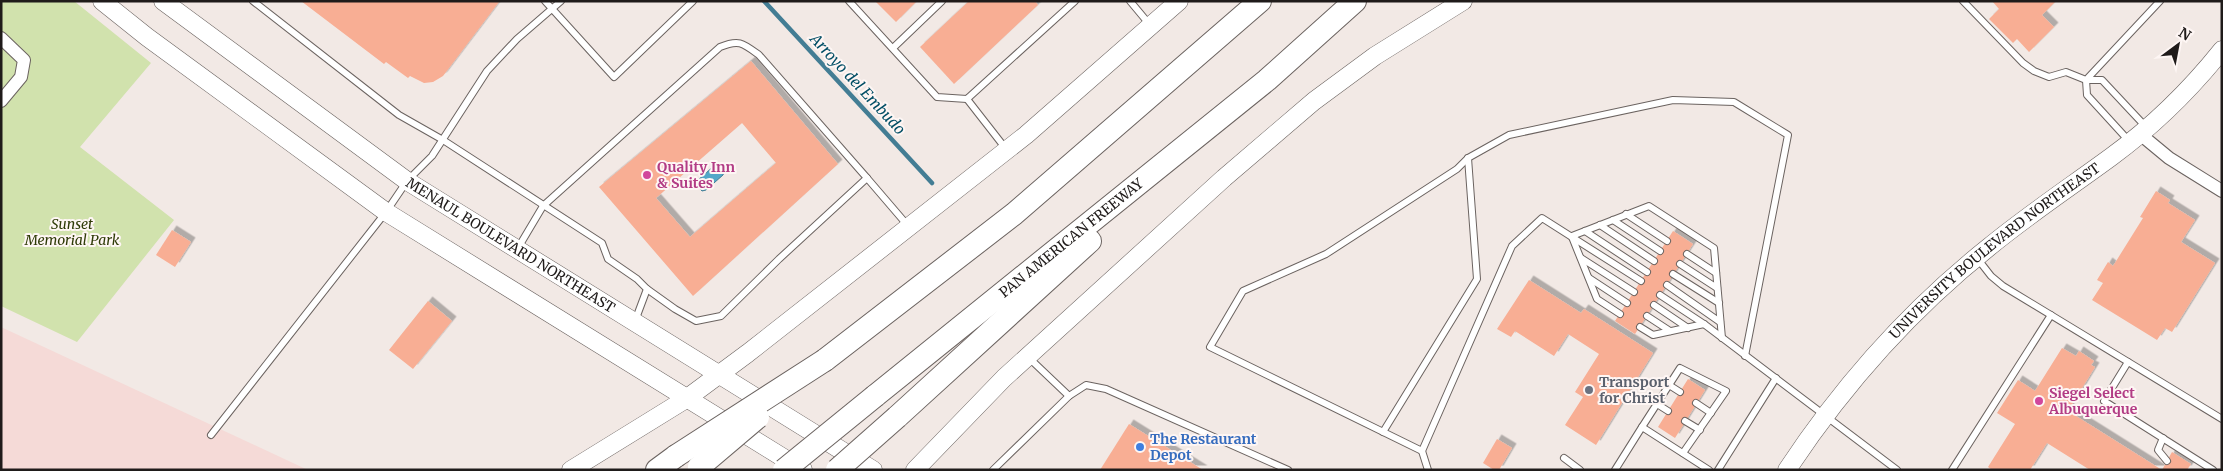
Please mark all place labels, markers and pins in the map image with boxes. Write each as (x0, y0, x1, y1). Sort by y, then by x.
place label: Quality Inn & Suites (657, 158, 736, 192)
marker: Quality Inn & Suites (641, 169, 653, 181)
place label: Transport for Christ (1599, 373, 1670, 407)
marker: Transport for Christ (1583, 384, 1595, 396)
place label: Siegel Select Albuquerque (2048, 384, 2138, 418)
marker: Siegel Select Albuquerque (2033, 395, 2045, 407)
place label: The Restaurant Depot (1150, 430, 1257, 464)
marker: The Restaurant Depot (1134, 441, 1146, 453)

